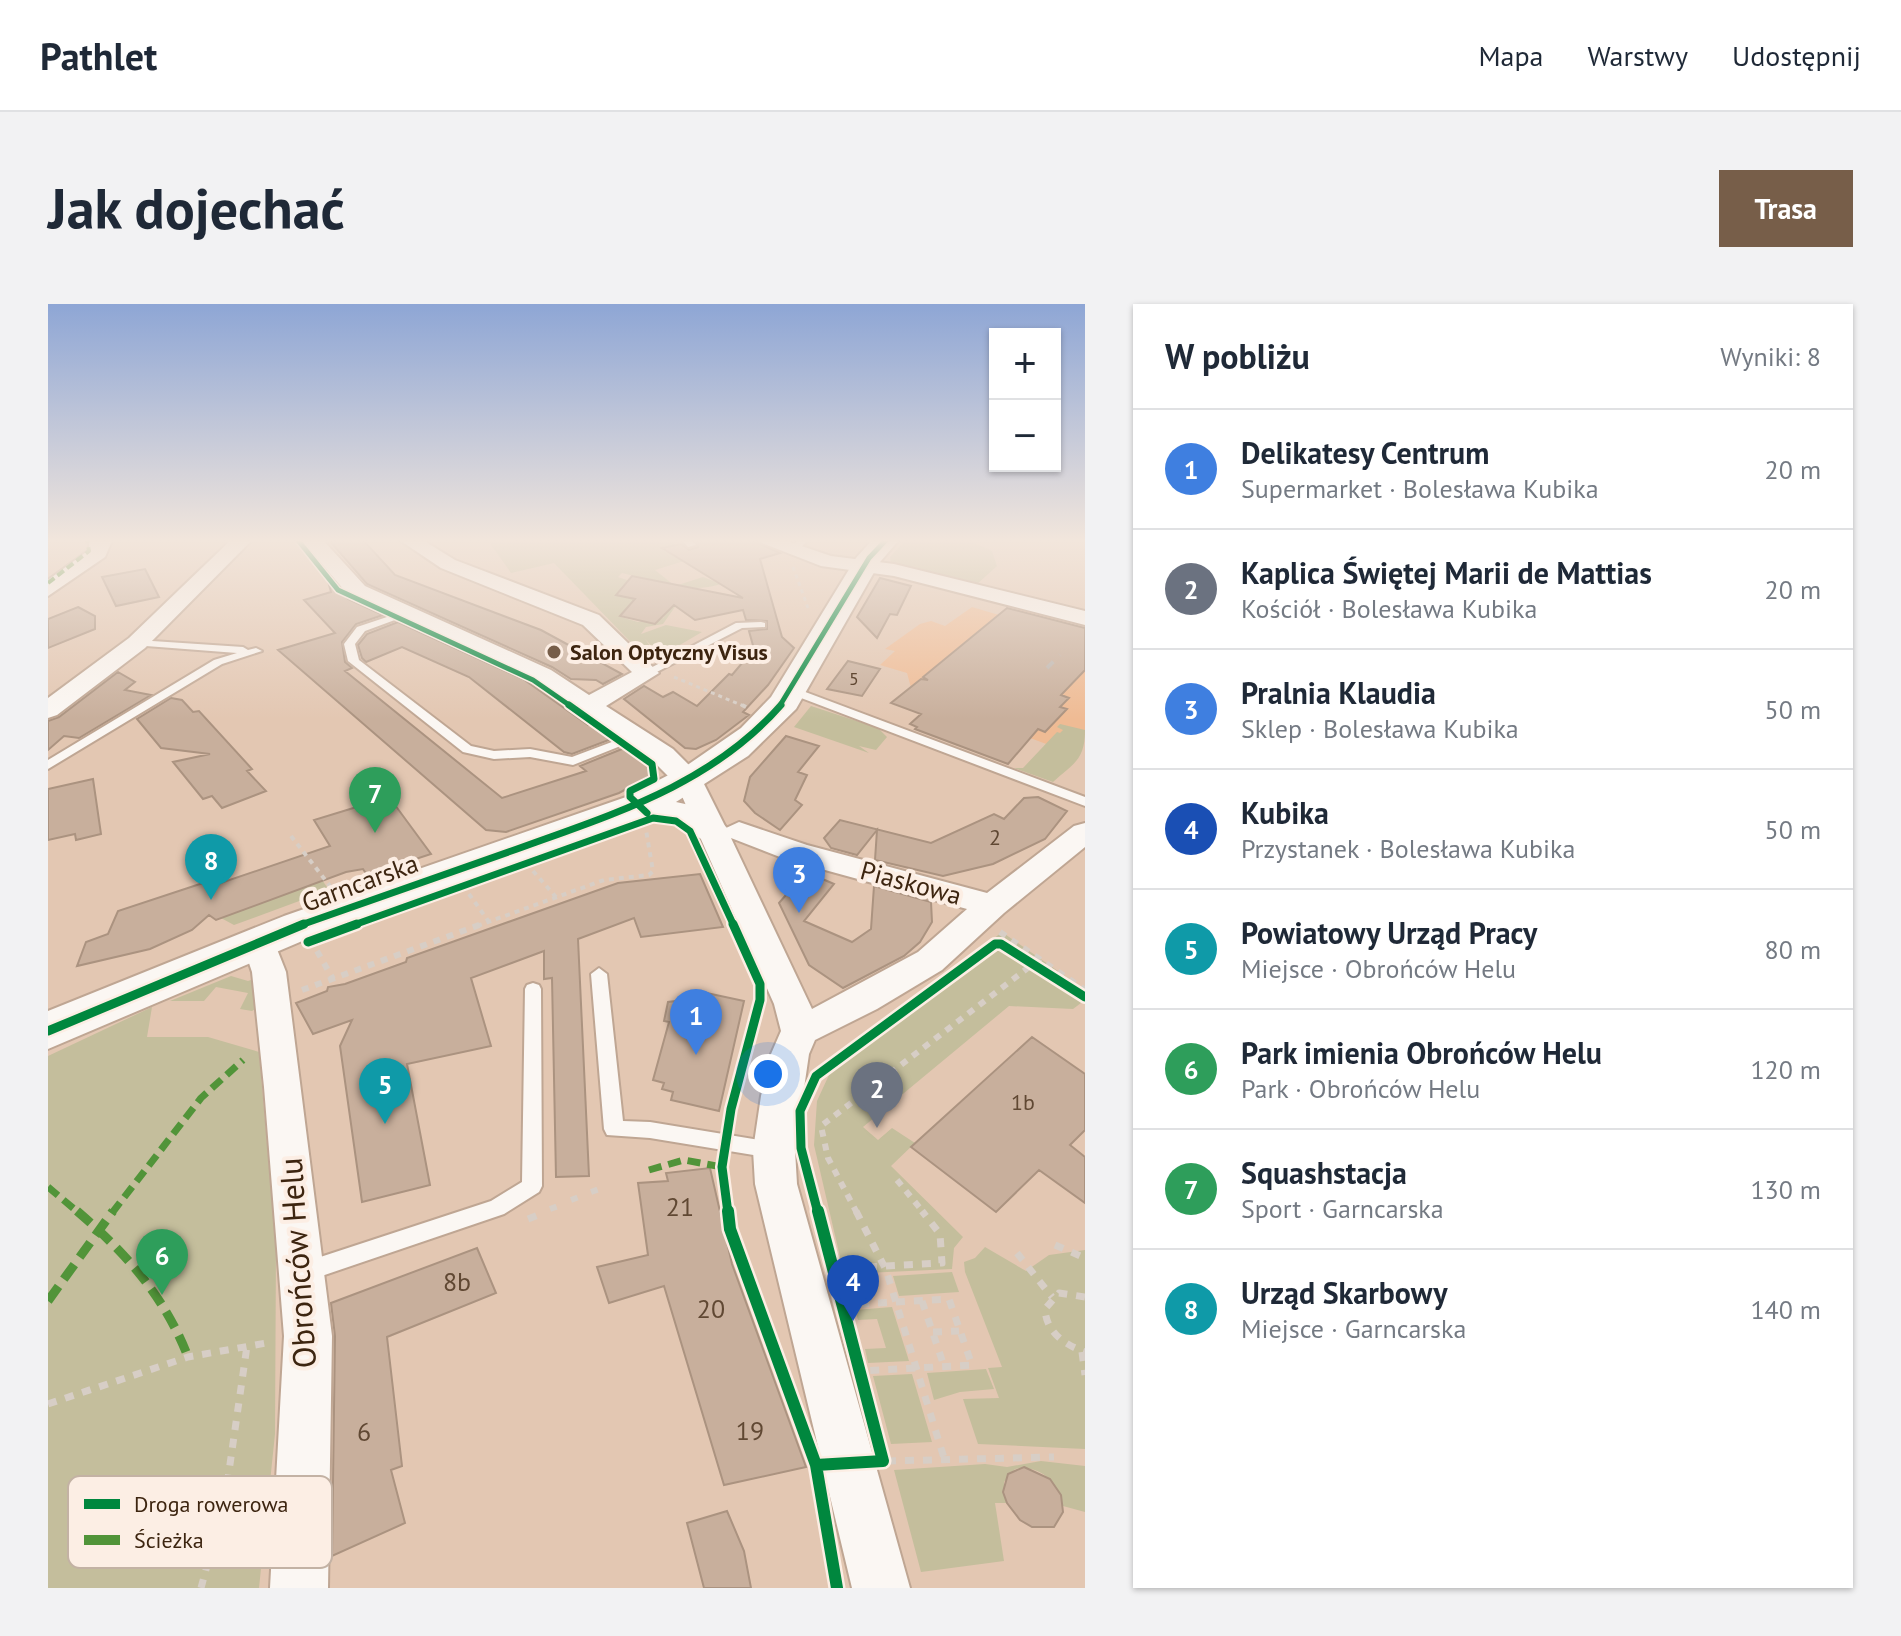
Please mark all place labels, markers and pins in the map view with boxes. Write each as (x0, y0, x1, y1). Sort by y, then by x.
place label: Salon Optyczny Visus (570, 638, 768, 666)
marker: Salon Optyczny Visus (545, 643, 563, 661)
pin: 7 (349, 767, 401, 833)
pin: 8 (185, 834, 237, 900)
pin: 3 (773, 847, 825, 913)
pin: 1 (670, 989, 722, 1055)
pin: 5 (359, 1058, 411, 1124)
pin: 2 (851, 1062, 903, 1128)
pin: 6 (136, 1229, 188, 1295)
pin: 4 (827, 1255, 879, 1321)

